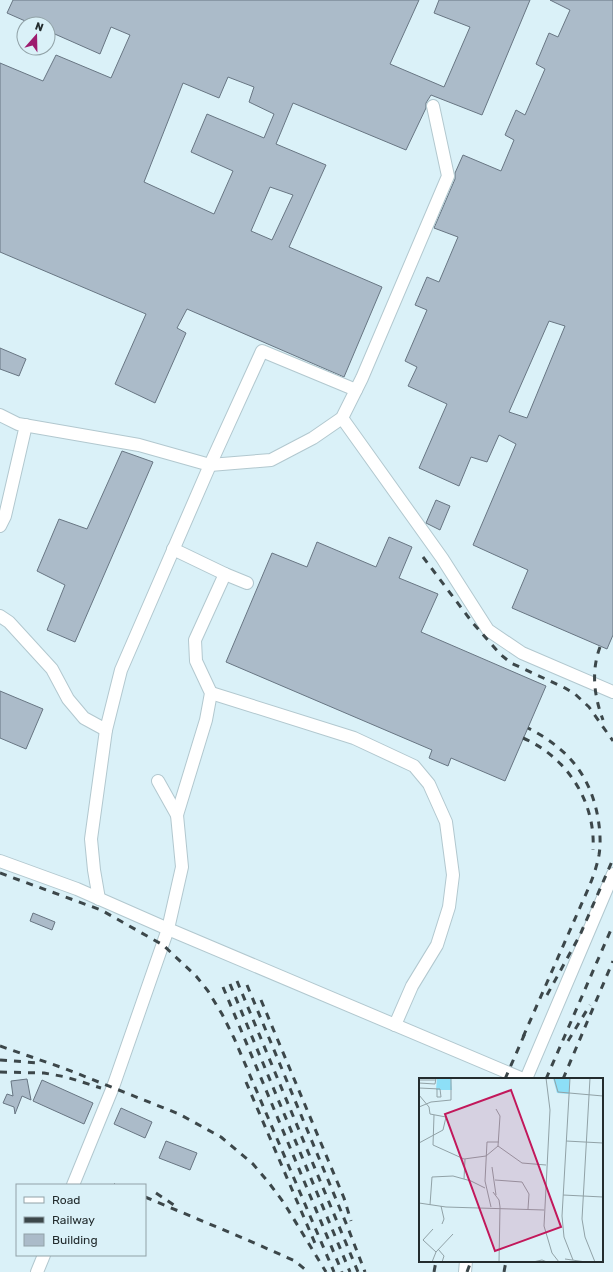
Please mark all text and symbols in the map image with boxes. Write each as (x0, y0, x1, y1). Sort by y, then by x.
north arrow (16, 16, 56, 56)
text: N (33, 20, 45, 35)
inset map (419, 1078, 603, 1262)
legend (16, 1184, 146, 1256)
text: Road (52, 1193, 80, 1207)
text: Railway (52, 1213, 95, 1227)
text: Building (52, 1233, 98, 1247)

